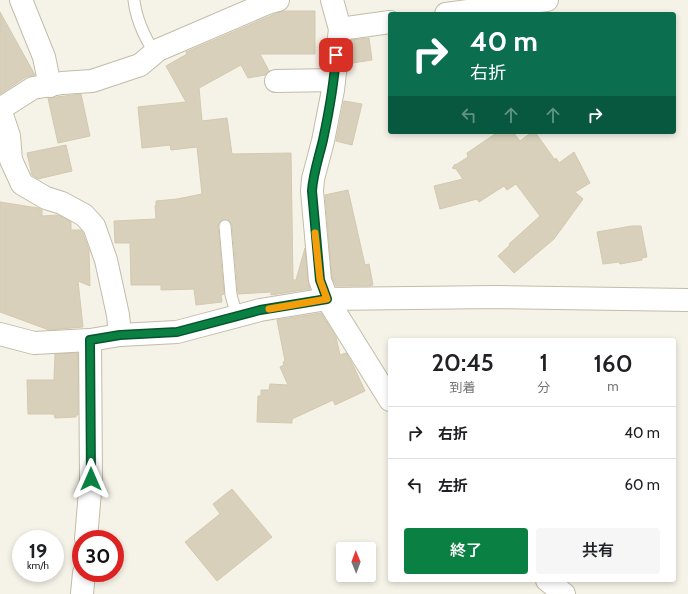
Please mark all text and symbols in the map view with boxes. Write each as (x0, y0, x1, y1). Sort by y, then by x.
text: 40 m (470, 24, 538, 58)
icon: right (404, 28, 456, 80)
pin (319, 38, 353, 72)
icon: arrive (325, 44, 347, 66)
text: 右折 (470, 62, 506, 84)
icon: left (458, 104, 480, 126)
icon: ahead (500, 104, 522, 126)
icon: ahead (542, 104, 564, 126)
icon: right (584, 104, 606, 126)
text: 20:45 (431, 348, 494, 377)
text: 1 (539, 348, 548, 377)
text: 160 (594, 349, 633, 378)
text: m (607, 378, 619, 394)
text: 到着 (450, 379, 476, 395)
text: 分 (537, 379, 550, 395)
icon: right (404, 422, 426, 444)
text: 40 m (624, 424, 660, 442)
text: 右折 (438, 425, 468, 443)
position arrow (70, 458, 112, 500)
icon: left (404, 474, 426, 496)
text: 60 m (624, 476, 660, 494)
text: 左折 (438, 477, 468, 495)
button: 終了 (404, 528, 528, 574)
button: 共有 (536, 528, 660, 574)
speed limit sign: 30 (72, 530, 124, 582)
text: 19 (29, 539, 47, 563)
north arrow (336, 542, 376, 582)
map controls (336, 542, 376, 582)
text: km/h (27, 559, 49, 572)

